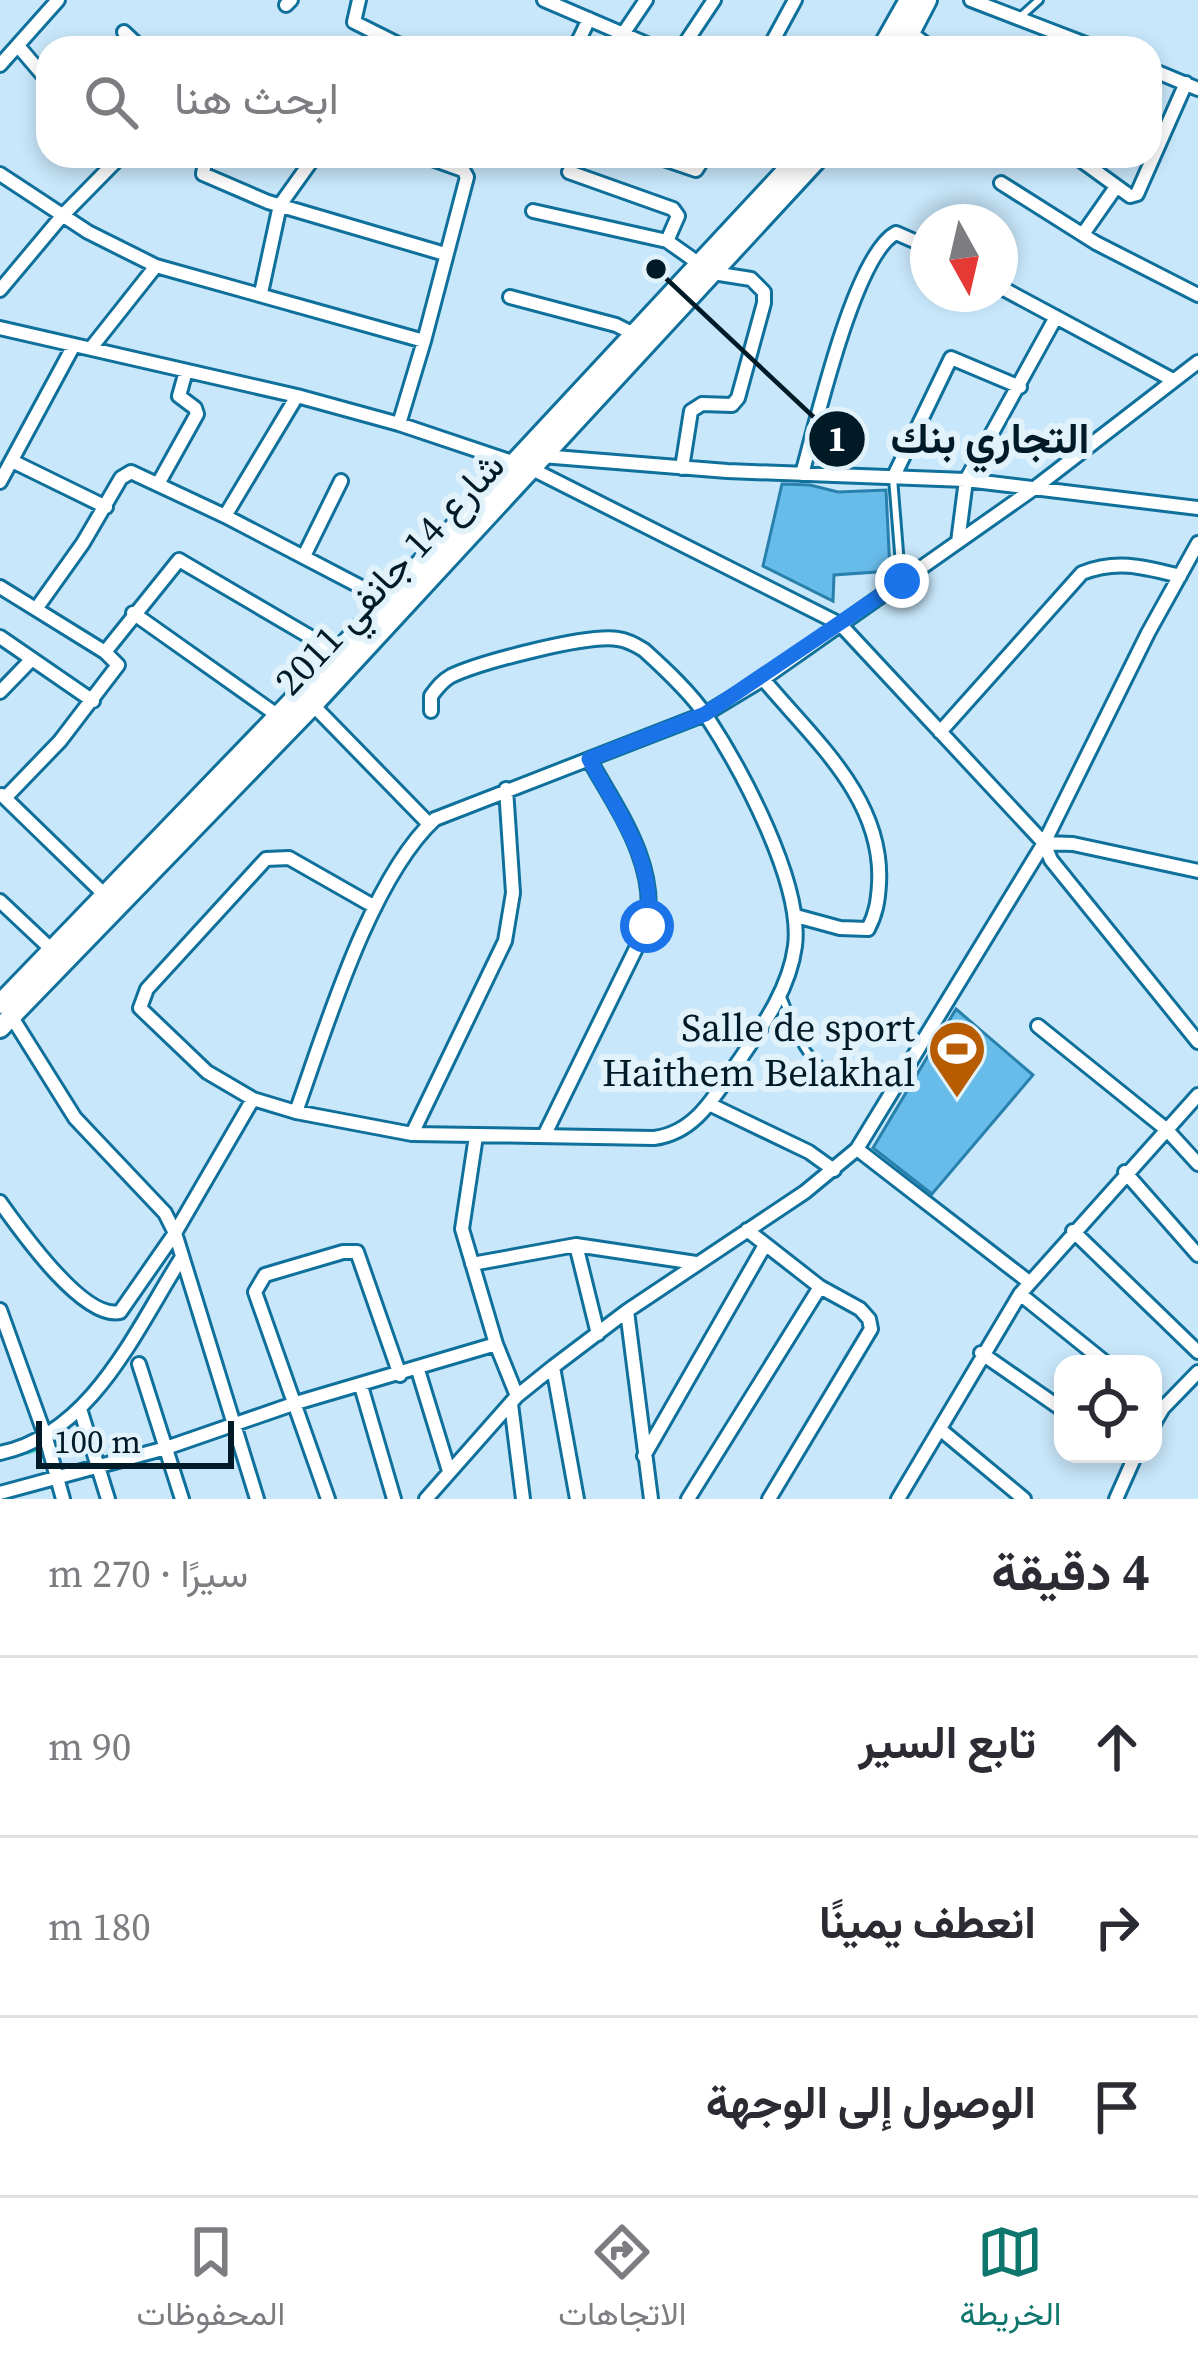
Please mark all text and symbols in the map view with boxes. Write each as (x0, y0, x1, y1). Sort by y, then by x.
search box (36, 36, 1162, 168)
text: ابحث هنا (174, 67, 339, 129)
icon: search (78, 69, 144, 135)
north arrow (910, 204, 1018, 312)
callout: التجاري بنك (807, 400, 1114, 478)
text: التجاري بنك (891, 409, 1089, 473)
text: 1 (827, 414, 847, 463)
street label: شارع 14 جانفي 2011 (263, 440, 520, 710)
route end (875, 554, 929, 608)
route start (620, 899, 674, 953)
place label: Salle de sport Haithem Belakhal (602, 1001, 915, 1099)
sports icon: Salle de sport Haithem Belakhal (926, 1018, 988, 1100)
map controls (1054, 1355, 1162, 1463)
button: locate (1054, 1355, 1162, 1463)
scale bar (36, 1415, 234, 1468)
text: 100 m (54, 1419, 141, 1464)
text: 4 دقيقة (991, 1537, 1150, 1607)
text: سيرًا · 270 m (48, 1547, 248, 1600)
text: تابع السير (859, 1711, 1036, 1773)
icon: ahead (1084, 1714, 1150, 1780)
text: 90 m (48, 1720, 131, 1773)
text: انعطف يمينًا (819, 1891, 1036, 1953)
icon: right (1084, 1894, 1150, 1960)
text: 180 m (48, 1900, 151, 1953)
text: الوصول إلى الوجهة (706, 2071, 1036, 2133)
icon: arrive (1084, 2074, 1150, 2140)
tab: المحفوظات (137, 2219, 285, 2343)
tab: الاتجاهات (558, 2219, 686, 2343)
tab: الخريطة (959, 2219, 1061, 2343)

